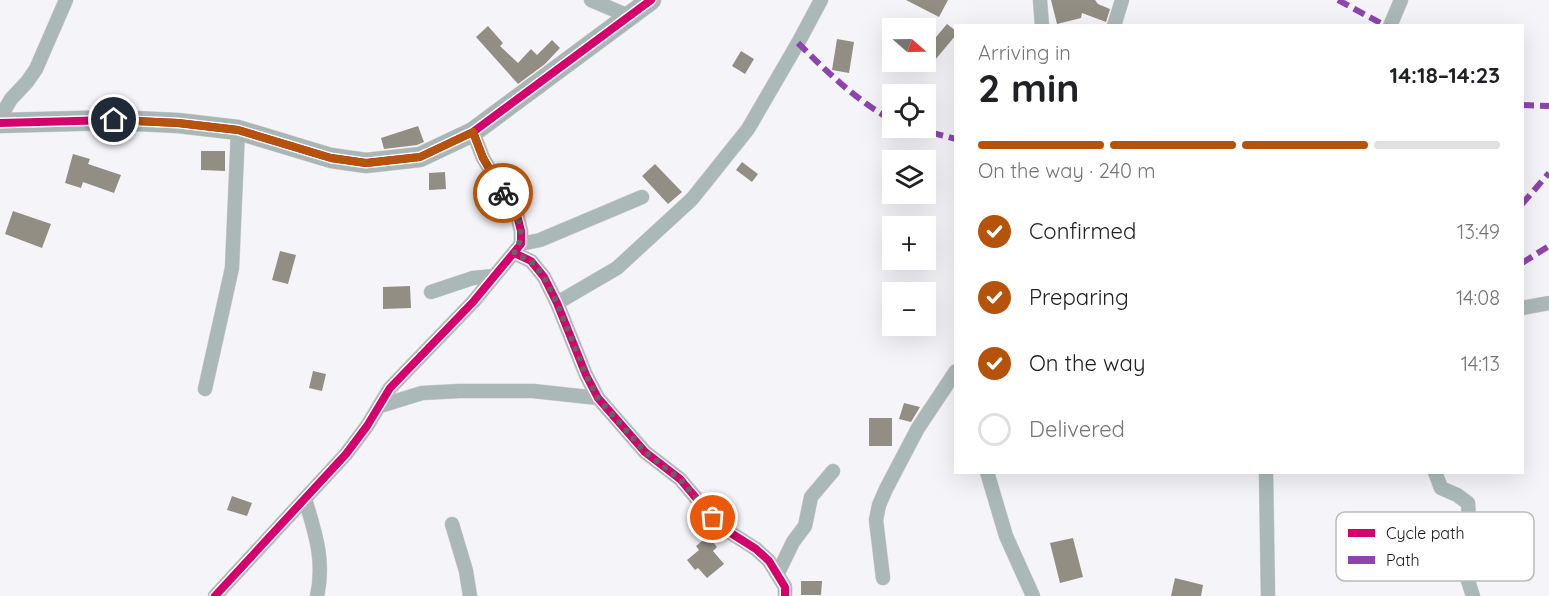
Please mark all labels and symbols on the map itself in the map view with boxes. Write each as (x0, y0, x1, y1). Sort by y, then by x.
north arrow (882, 18, 936, 72)
pin (88, 94, 139, 145)
courier (473, 163, 533, 223)
pin (687, 492, 738, 543)
legend (1336, 512, 1534, 581)
text: Cycle path (1386, 523, 1465, 543)
text: Path (1386, 550, 1420, 570)

